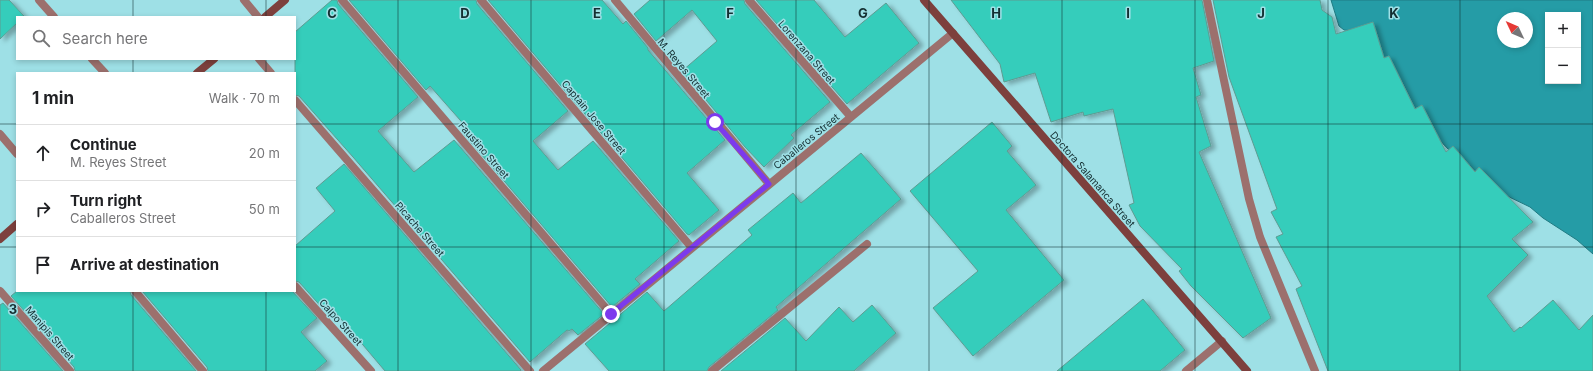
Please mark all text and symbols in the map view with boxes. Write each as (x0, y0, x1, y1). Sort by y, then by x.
text: C (327, 5, 337, 21)
text: D (460, 5, 470, 21)
text: E (593, 5, 601, 21)
text: F (726, 5, 734, 21)
text: G (858, 5, 868, 21)
text: H (991, 5, 1001, 21)
text: I (1126, 5, 1130, 21)
text: J (1257, 5, 1265, 21)
text: K (1389, 5, 1399, 21)
north arrow (1497, 12, 1533, 48)
map controls (1545, 12, 1581, 84)
button: + (1545, 12, 1581, 48)
search box (16, 16, 296, 60)
street label: Lorenzana Street (776, 18, 838, 87)
icon: search (30, 27, 52, 49)
text: Search here (62, 29, 148, 48)
street label: M. Reyes Street (656, 36, 713, 101)
button: − (1545, 48, 1581, 84)
street label: Captain Jose Street (560, 78, 629, 157)
text: 1 min (32, 88, 74, 108)
text: Walk · 70 m (209, 90, 280, 106)
street label: Caballeros Street (771, 110, 842, 171)
route start (706, 113, 724, 131)
street label: Faustino Street (456, 119, 512, 181)
street label: Doctora Salamanca Street (1048, 129, 1138, 230)
text: Continue (70, 135, 137, 154)
icon: ahead (32, 142, 54, 164)
text: 20 m (249, 145, 280, 161)
text: M. Reyes Street (70, 154, 166, 170)
text: Turn right (70, 191, 142, 210)
icon: right (32, 198, 54, 220)
street label: Picache Street (393, 199, 448, 259)
text: 50 m (249, 201, 280, 217)
text: Caballeros Street (70, 210, 176, 226)
icon: arrive (32, 254, 54, 276)
text: Arrive at destination (70, 255, 219, 274)
street label: Calpo Street (317, 296, 366, 348)
text: 3 (9, 301, 17, 317)
street label: Manipis Street (23, 303, 77, 363)
route end (602, 305, 620, 323)

